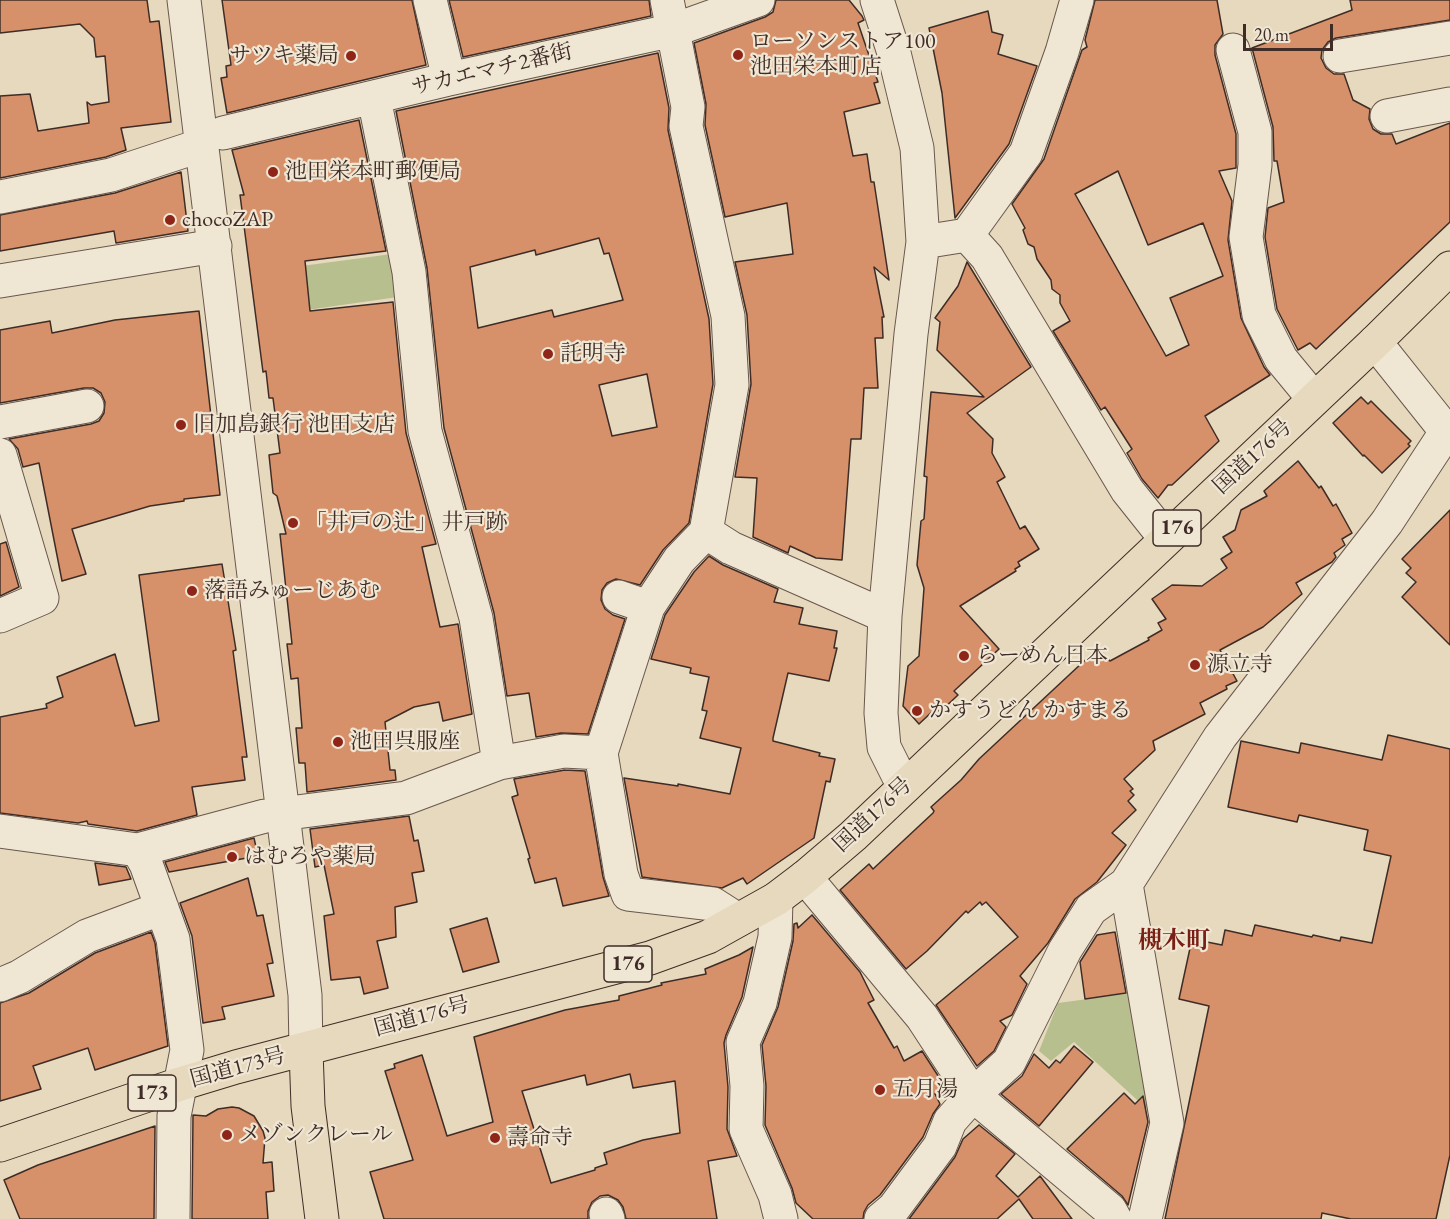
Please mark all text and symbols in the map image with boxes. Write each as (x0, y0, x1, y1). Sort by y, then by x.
scale bar (1246, 12, 1336, 50)
text: 20 m (1254, 23, 1289, 46)
place label: ローソンストア100 池田栄本町店 (750, 29, 936, 80)
street label: サカエマチ2番街 (409, 39, 575, 101)
place label: サツキ薬局 (229, 43, 339, 69)
marker: ローソンストア100 池田栄本町店 (731, 48, 745, 62)
marker: サツキ薬局 (344, 49, 358, 63)
place label: 池田栄本町郵便局 (285, 159, 461, 185)
marker: 池田栄本町郵便局 (266, 165, 280, 179)
place label: chocoZAP (182, 207, 273, 233)
marker: chocoZAP (163, 213, 177, 227)
place label: 託明寺 (560, 341, 626, 367)
marker: 託明寺 (541, 347, 555, 361)
place label: 旧加島銀行 池田支店 (193, 412, 395, 438)
street label: 国道176号 (1208, 414, 1298, 500)
marker: 旧加島銀行 池田支店 (174, 418, 188, 432)
place label: 「井戸の辻」 井戸跡 (305, 510, 507, 536)
road number: 176 (1153, 510, 1201, 546)
marker: 「井戸の辻」 井戸跡 (286, 516, 300, 530)
place label: 落語みゅーじあむ (204, 578, 380, 604)
marker: 落語みゅーじあむ (185, 584, 199, 598)
place label: らーめん日本 (976, 643, 1108, 669)
marker: らーめん日本 (957, 649, 971, 663)
place label: 源立寺 (1207, 652, 1273, 678)
marker: 源立寺 (1188, 658, 1202, 672)
place label: かすうどん かすまる (929, 698, 1131, 724)
marker: かすうどん かすまる (910, 704, 924, 718)
place label: 池田呉服座 (350, 729, 460, 755)
marker: 池田呉服座 (331, 735, 345, 749)
street label: 国道176号 (828, 772, 918, 858)
place label: はむろや薬局 (244, 844, 376, 870)
marker: はむろや薬局 (225, 850, 239, 864)
district label: 槻木町 (1138, 927, 1210, 955)
road number: 176 (604, 946, 652, 982)
street label: 国道176号 (371, 992, 473, 1042)
street label: 国道173号 (187, 1043, 289, 1093)
road number: 173 (128, 1075, 176, 1111)
place label: 五月湯 (892, 1077, 958, 1103)
marker: 五月湯 (873, 1083, 887, 1097)
place label: メゾンクレール (239, 1122, 393, 1148)
place label: 壽命寺 (507, 1125, 573, 1151)
marker: メゾンクレール (220, 1128, 234, 1142)
marker: 壽命寺 (488, 1131, 502, 1145)

